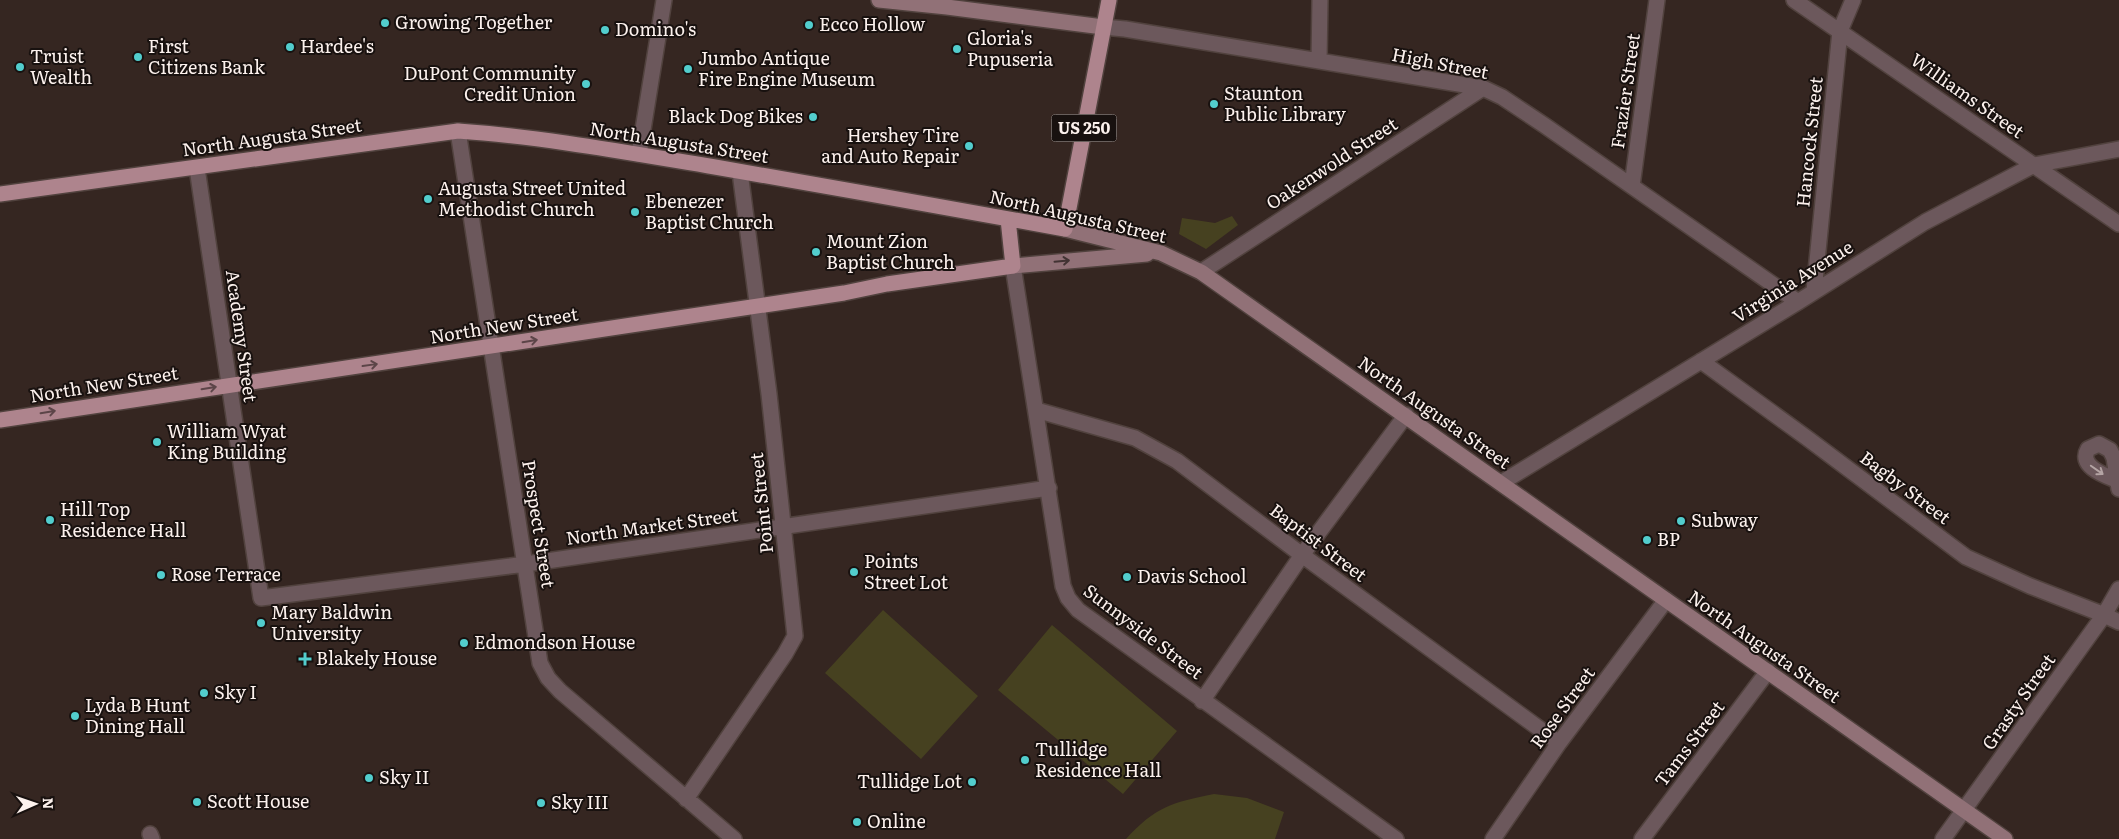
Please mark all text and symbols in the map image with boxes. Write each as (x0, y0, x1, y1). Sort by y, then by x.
place label: Growing Together (395, 8, 553, 35)
place label: Ecco Hollow (819, 10, 926, 37)
place label: Domino's (615, 15, 696, 42)
marker: Growing Together (379, 17, 391, 29)
marker: Ecco Hollow (803, 19, 815, 31)
marker: Domino's (599, 24, 611, 36)
place label: Gloria's Pupuseria (967, 24, 1053, 72)
street label: Frazier Street (1603, 31, 1646, 150)
place label: First Citizens Bank (148, 32, 266, 80)
place label: Hardee's (300, 32, 374, 59)
street label: High Street (1390, 40, 1492, 85)
marker: Hardee's (284, 41, 296, 53)
place label: Truist Wealth (30, 42, 92, 90)
marker: Gloria's Pupuseria (951, 43, 963, 55)
place label: Jumbo Antique Fire Engine Museum (698, 44, 875, 92)
street label: Williams Street (1905, 45, 2031, 144)
marker: First Citizens Bank (132, 51, 144, 63)
place label: DuPont Community Credit Union (404, 59, 577, 107)
marker: Truist Wealth (14, 61, 26, 73)
marker: Jumbo Antique Fire Engine Museum (682, 63, 694, 75)
street label: Hancock Street (1788, 75, 1829, 208)
marker: DuPont Community Credit Union (580, 78, 592, 90)
place label: Staunton Public Library (1224, 79, 1347, 127)
marker: Staunton Public Library (1208, 98, 1220, 110)
place label: Black Dog Bikes (668, 102, 803, 129)
street label: North Augusta Street (180, 110, 364, 162)
street label: Oakenwold Street (1260, 110, 1403, 215)
marker: Black Dog Bikes (807, 111, 819, 123)
street label: North Augusta Street (588, 114, 771, 169)
road number: US 250 (1052, 115, 1116, 142)
place label: Hershey Tire and Auto Repair (821, 121, 959, 169)
marker: Hershey Tire and Auto Repair (963, 140, 975, 152)
place label: Augusta Street United Methodist Church (438, 174, 626, 222)
street label: North Augusta Street (987, 182, 1170, 249)
place label: Ebenezer Baptist Church (645, 187, 774, 235)
marker: Augusta Street United Methodist Church (422, 193, 434, 205)
marker: Ebenezer Baptist Church (629, 206, 641, 218)
place label: Mount Zion Baptist Church (826, 227, 955, 275)
street label: Virginia Avenue (1727, 233, 1858, 329)
marker: Mount Zion Baptist Church (810, 246, 822, 258)
one-way arrow (1054, 256, 1070, 266)
street label: Academy Street (220, 268, 265, 405)
street label: North New Street (428, 299, 581, 350)
one-way arrow (522, 336, 538, 346)
street label: North Augusta Street (1353, 349, 1517, 475)
street label: North New Street (28, 358, 181, 409)
one-way arrow (361, 359, 377, 369)
one-way arrow (201, 383, 217, 393)
one-way arrow (40, 407, 56, 417)
place label: William Wyat King Building (167, 417, 287, 465)
marker: William Wyat King Building (151, 436, 163, 448)
street label: Bagby Street (1855, 444, 1958, 530)
street label: Point Street (742, 451, 779, 555)
street label: Prospect Street (516, 458, 563, 590)
one-way arrow (2090, 465, 2104, 476)
place label: Hill Top Residence Hall (60, 495, 186, 543)
street label: Baptist Street (1265, 496, 1374, 588)
street label: North Market Street (564, 500, 740, 551)
place label: Subway (1691, 506, 1758, 533)
marker: Hill Top Residence Hall (44, 514, 56, 526)
marker: Subway (1675, 515, 1687, 527)
place label: BP (1657, 525, 1680, 552)
marker: BP (1641, 534, 1653, 546)
place label: Points Street Lot (864, 547, 949, 595)
place label: Rose Terrace (171, 560, 281, 587)
place label: Davis School (1137, 562, 1246, 589)
marker: Points Street Lot (848, 566, 860, 578)
marker: Rose Terrace (155, 569, 167, 581)
marker: Davis School (1121, 571, 1133, 583)
street label: Sunnyside Street (1078, 577, 1210, 685)
street label: North Augusta Street (1683, 583, 1847, 709)
place label: Mary Baldwin University (271, 598, 392, 646)
marker: Mary Baldwin University (255, 617, 267, 629)
place label: Edmondson House (474, 628, 635, 655)
marker: Edmondson House (458, 637, 470, 649)
place label: Blakely House (316, 644, 437, 671)
street label: Grasty Street (1975, 647, 2061, 755)
marker: Blakely House (298, 652, 312, 666)
street label: Rose Street (1523, 660, 1601, 754)
place label: Sky I (214, 678, 257, 705)
marker: Sky I (198, 687, 210, 699)
place label: Lyda B Hunt Dining Hall (85, 691, 191, 739)
street label: Tams Street (1647, 694, 1731, 792)
marker: Lyda B Hunt Dining Hall (69, 710, 81, 722)
place label: Tullidge Residence Hall (1035, 735, 1161, 783)
marker: Tullidge Residence Hall (1019, 754, 1031, 766)
place label: Sky II (379, 763, 429, 790)
place label: Tullidge Lot (857, 767, 963, 794)
marker: Sky II (363, 772, 375, 784)
marker: Tullidge Lot (966, 776, 978, 788)
north arrow (10, 779, 60, 829)
place label: Scott House (207, 787, 309, 814)
place label: Sky III (551, 788, 609, 815)
marker: Scott House (191, 796, 203, 808)
text: N (39, 797, 59, 810)
marker: Sky III (535, 797, 547, 809)
place label: Online (867, 807, 926, 834)
marker: Online (851, 816, 863, 828)

